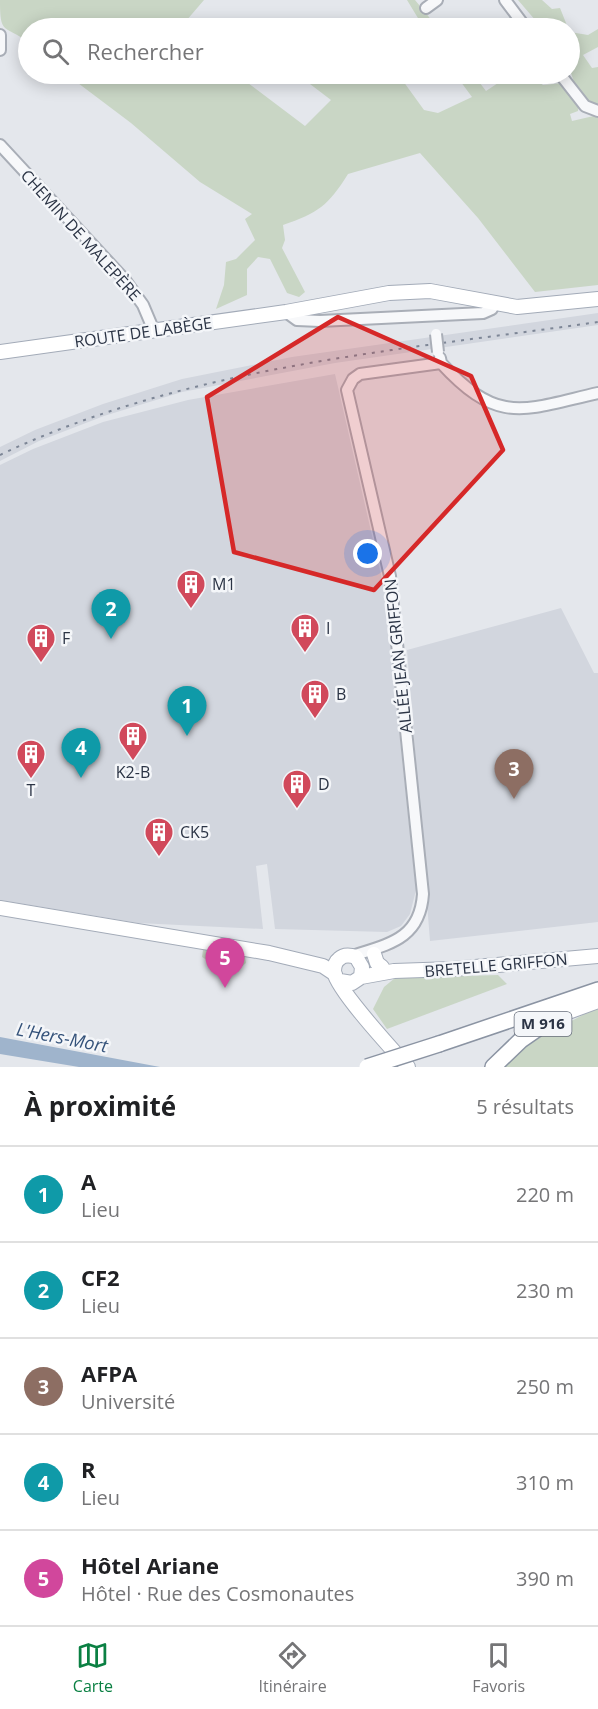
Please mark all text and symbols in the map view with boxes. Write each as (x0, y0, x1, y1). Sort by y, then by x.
search box (18, 18, 580, 84)
icon: search (39, 35, 72, 68)
text: Rechercher (87, 36, 204, 66)
street label: CHEMIN DE MALEPÈRE (16, 165, 146, 305)
street label: ROUTE DE LABÈGE (73, 311, 213, 353)
your location (353, 539, 382, 568)
building icon: M1 (175, 568, 207, 610)
place label: M1 (212, 573, 236, 595)
street label: ALLÉE JEAN GRIFFON (379, 578, 417, 734)
pin: 2 (92, 590, 130, 639)
building icon: I (289, 612, 321, 654)
place label: I (326, 617, 330, 639)
building icon: F (25, 622, 57, 664)
place label: F (62, 627, 70, 649)
building icon: B (299, 678, 331, 720)
place label: B (336, 683, 346, 705)
pin: 1 (168, 686, 207, 736)
building icon: K2-B (117, 720, 149, 762)
pin: 4 (62, 728, 100, 778)
building icon: T (15, 738, 47, 780)
pin: 3 (494, 750, 534, 799)
place label: K2-B (116, 761, 150, 783)
building icon: D (281, 768, 313, 810)
place label: D (318, 773, 330, 795)
place label: T (27, 779, 36, 801)
building icon: CK5 (143, 816, 175, 858)
place label: CK5 (180, 821, 209, 843)
pin: 5 (206, 938, 244, 988)
street label: BRETELLE GRIFFON (424, 948, 568, 982)
road number: M 916 (514, 1012, 572, 1036)
water label: L'Hers-Mort (15, 1016, 111, 1058)
text: À proximité (24, 1088, 176, 1124)
text: 5 résultats (476, 1093, 574, 1120)
text: A (81, 1166, 96, 1196)
text: 1 (38, 1181, 49, 1208)
text: 220 m (516, 1181, 574, 1208)
text: Lieu (81, 1196, 120, 1223)
text: CF2 (81, 1262, 120, 1292)
text: 2 (38, 1277, 49, 1304)
text: 230 m (516, 1277, 574, 1304)
text: Lieu (81, 1292, 120, 1319)
text: AFPA (81, 1358, 137, 1388)
text: 3 (38, 1373, 49, 1400)
text: 250 m (516, 1373, 574, 1400)
text: Université (81, 1388, 175, 1415)
text: R (81, 1454, 96, 1484)
text: 4 (38, 1469, 49, 1496)
text: 310 m (516, 1469, 574, 1496)
text: Lieu (81, 1484, 120, 1511)
text: Hôtel Ariane (81, 1550, 219, 1580)
text: 5 (38, 1565, 49, 1592)
text: 390 m (516, 1565, 574, 1592)
text: Hôtel · Rue des Cosmonautes (81, 1580, 354, 1607)
tab: Carte (73, 1639, 113, 1697)
tab: Itinéraire (259, 1639, 327, 1697)
tab: Favoris (472, 1639, 525, 1697)

